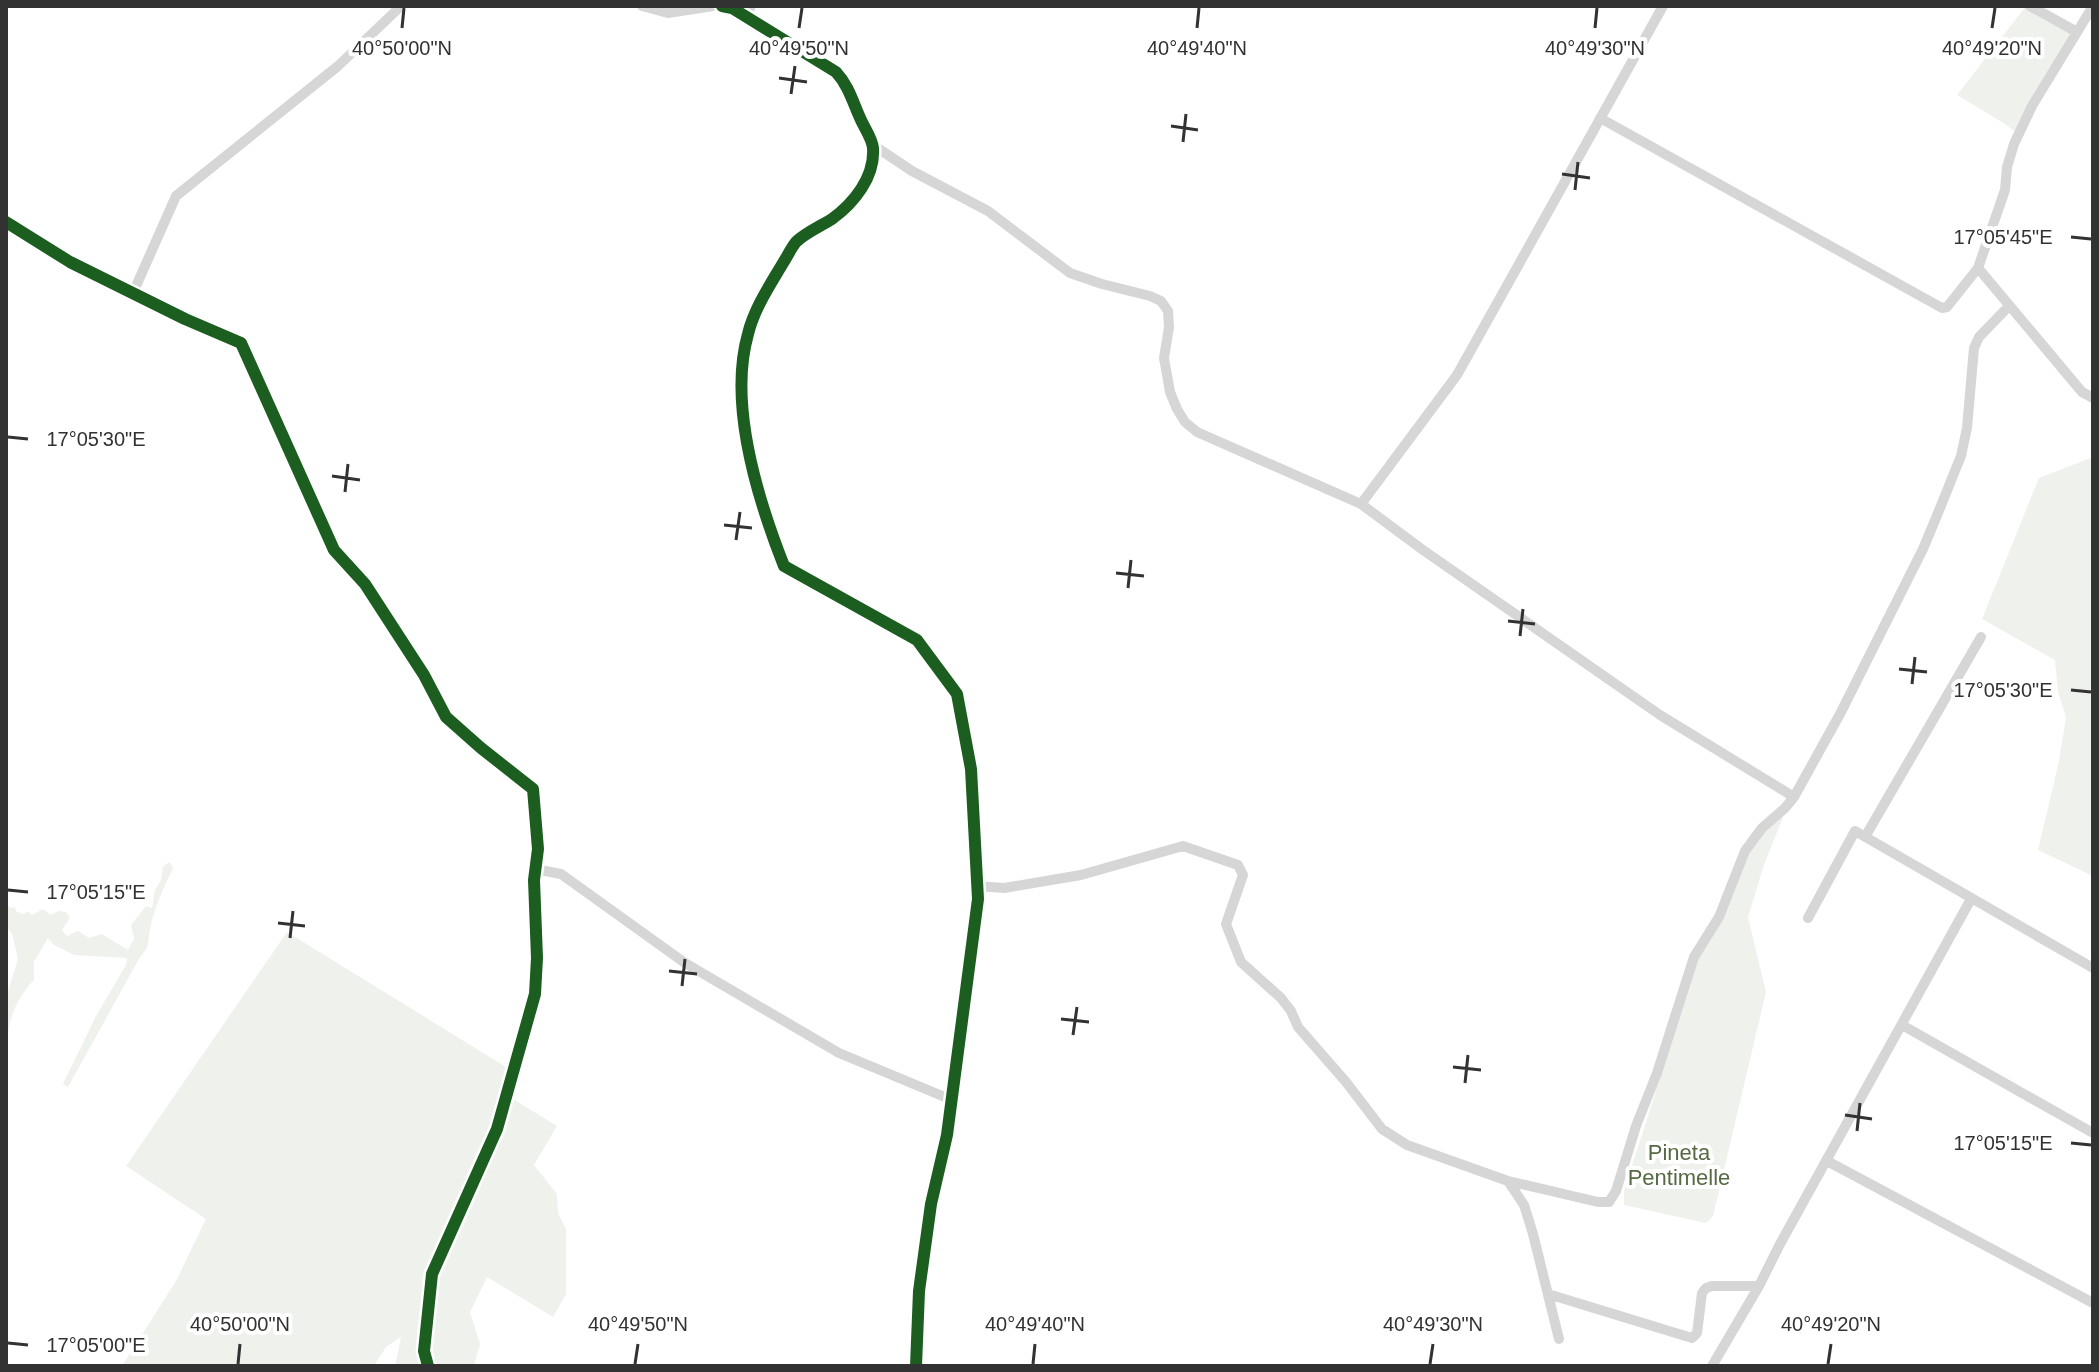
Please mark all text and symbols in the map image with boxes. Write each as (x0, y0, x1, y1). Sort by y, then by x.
text: 40°50'00"N (352, 37, 452, 59)
text: 40°49'50"N (749, 37, 849, 59)
text: 40°49'40"N (1147, 37, 1247, 59)
text: 40°49'30"N (1545, 37, 1645, 59)
text: 40°49'20"N (1942, 37, 2042, 59)
text: 17°05'45"E (1954, 226, 2053, 248)
text: 17°05'30"E (47, 428, 146, 450)
text: 17°05'30"E (1954, 679, 2053, 701)
text: 17°05'15"E (47, 881, 146, 903)
text: 17°05'15"E (1954, 1132, 2053, 1154)
park label: Pineta Pentimelle (1628, 1140, 1730, 1190)
text: 40°50'00"N (190, 1313, 290, 1335)
text: 40°49'50"N (588, 1313, 688, 1335)
text: 40°49'40"N (985, 1313, 1085, 1335)
text: 40°49'30"N (1383, 1313, 1483, 1335)
text: 40°49'20"N (1781, 1313, 1881, 1335)
text: 17°05'00"E (47, 1334, 146, 1356)

